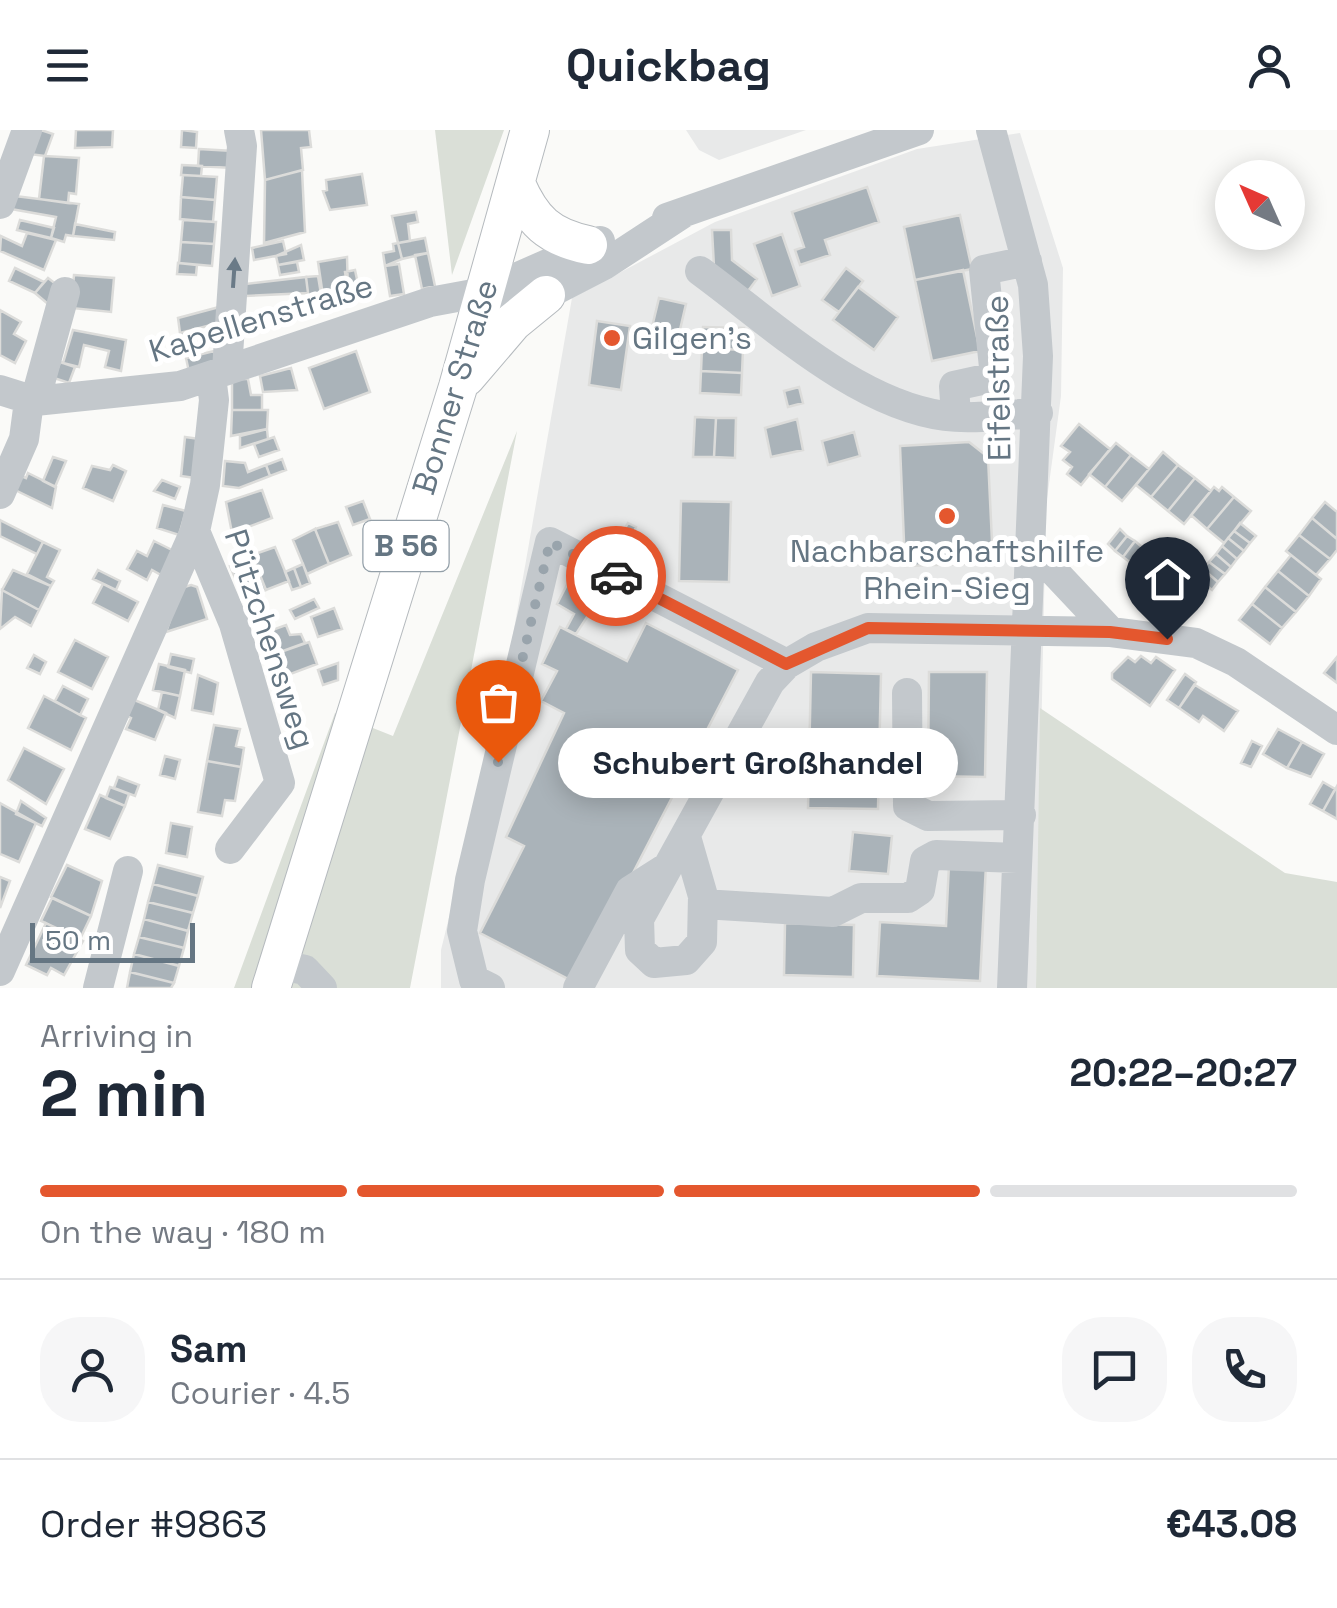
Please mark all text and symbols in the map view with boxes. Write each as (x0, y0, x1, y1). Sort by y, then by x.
text: Quickbag (566, 37, 771, 94)
icon: menu (40, 38, 95, 93)
icon: person (1242, 38, 1297, 93)
north arrow (1215, 160, 1305, 250)
map controls (1215, 160, 1305, 250)
one-way arrow (226, 257, 242, 288)
street label: Kapellenstraße (144, 265, 378, 371)
street label: Bonner Straße (403, 275, 507, 499)
street label: Eifelstraße (977, 295, 1019, 461)
place label: Gilgen's (632, 318, 752, 358)
marker: Gilgen's (601, 327, 623, 349)
marker: Nachbarschaftshilfe Rhein-Sieg (936, 505, 958, 527)
road number: B 56 (364, 521, 448, 571)
street label: Pützchensweg (216, 524, 324, 754)
courier (566, 526, 666, 626)
place label: Nachbarschaftshilfe Rhein-Sieg (790, 531, 1104, 608)
pin (1125, 537, 1210, 640)
icon: car (589, 549, 644, 604)
icon: home (1140, 552, 1195, 607)
pin (456, 660, 541, 763)
icon: bag (471, 675, 526, 730)
callout: Schubert Großhandel (558, 727, 958, 797)
text: Schubert Großhandel (593, 743, 923, 783)
scale bar (30, 918, 195, 963)
text: 50 m (45, 922, 111, 958)
text: Arriving in (40, 1016, 193, 1056)
text: 20:22–20:27 (1069, 1049, 1297, 1097)
text: 2 min (40, 1052, 208, 1135)
text: On the way · 180 m (40, 1212, 326, 1252)
button: person (40, 1317, 145, 1422)
button: chat (1062, 1317, 1167, 1422)
button: phone (1192, 1317, 1297, 1422)
text: Sam (170, 1325, 247, 1373)
text: Courier · 4.5 (170, 1373, 351, 1413)
text: Order #9863 (40, 1500, 267, 1548)
text: €43.08 (1166, 1500, 1297, 1548)

